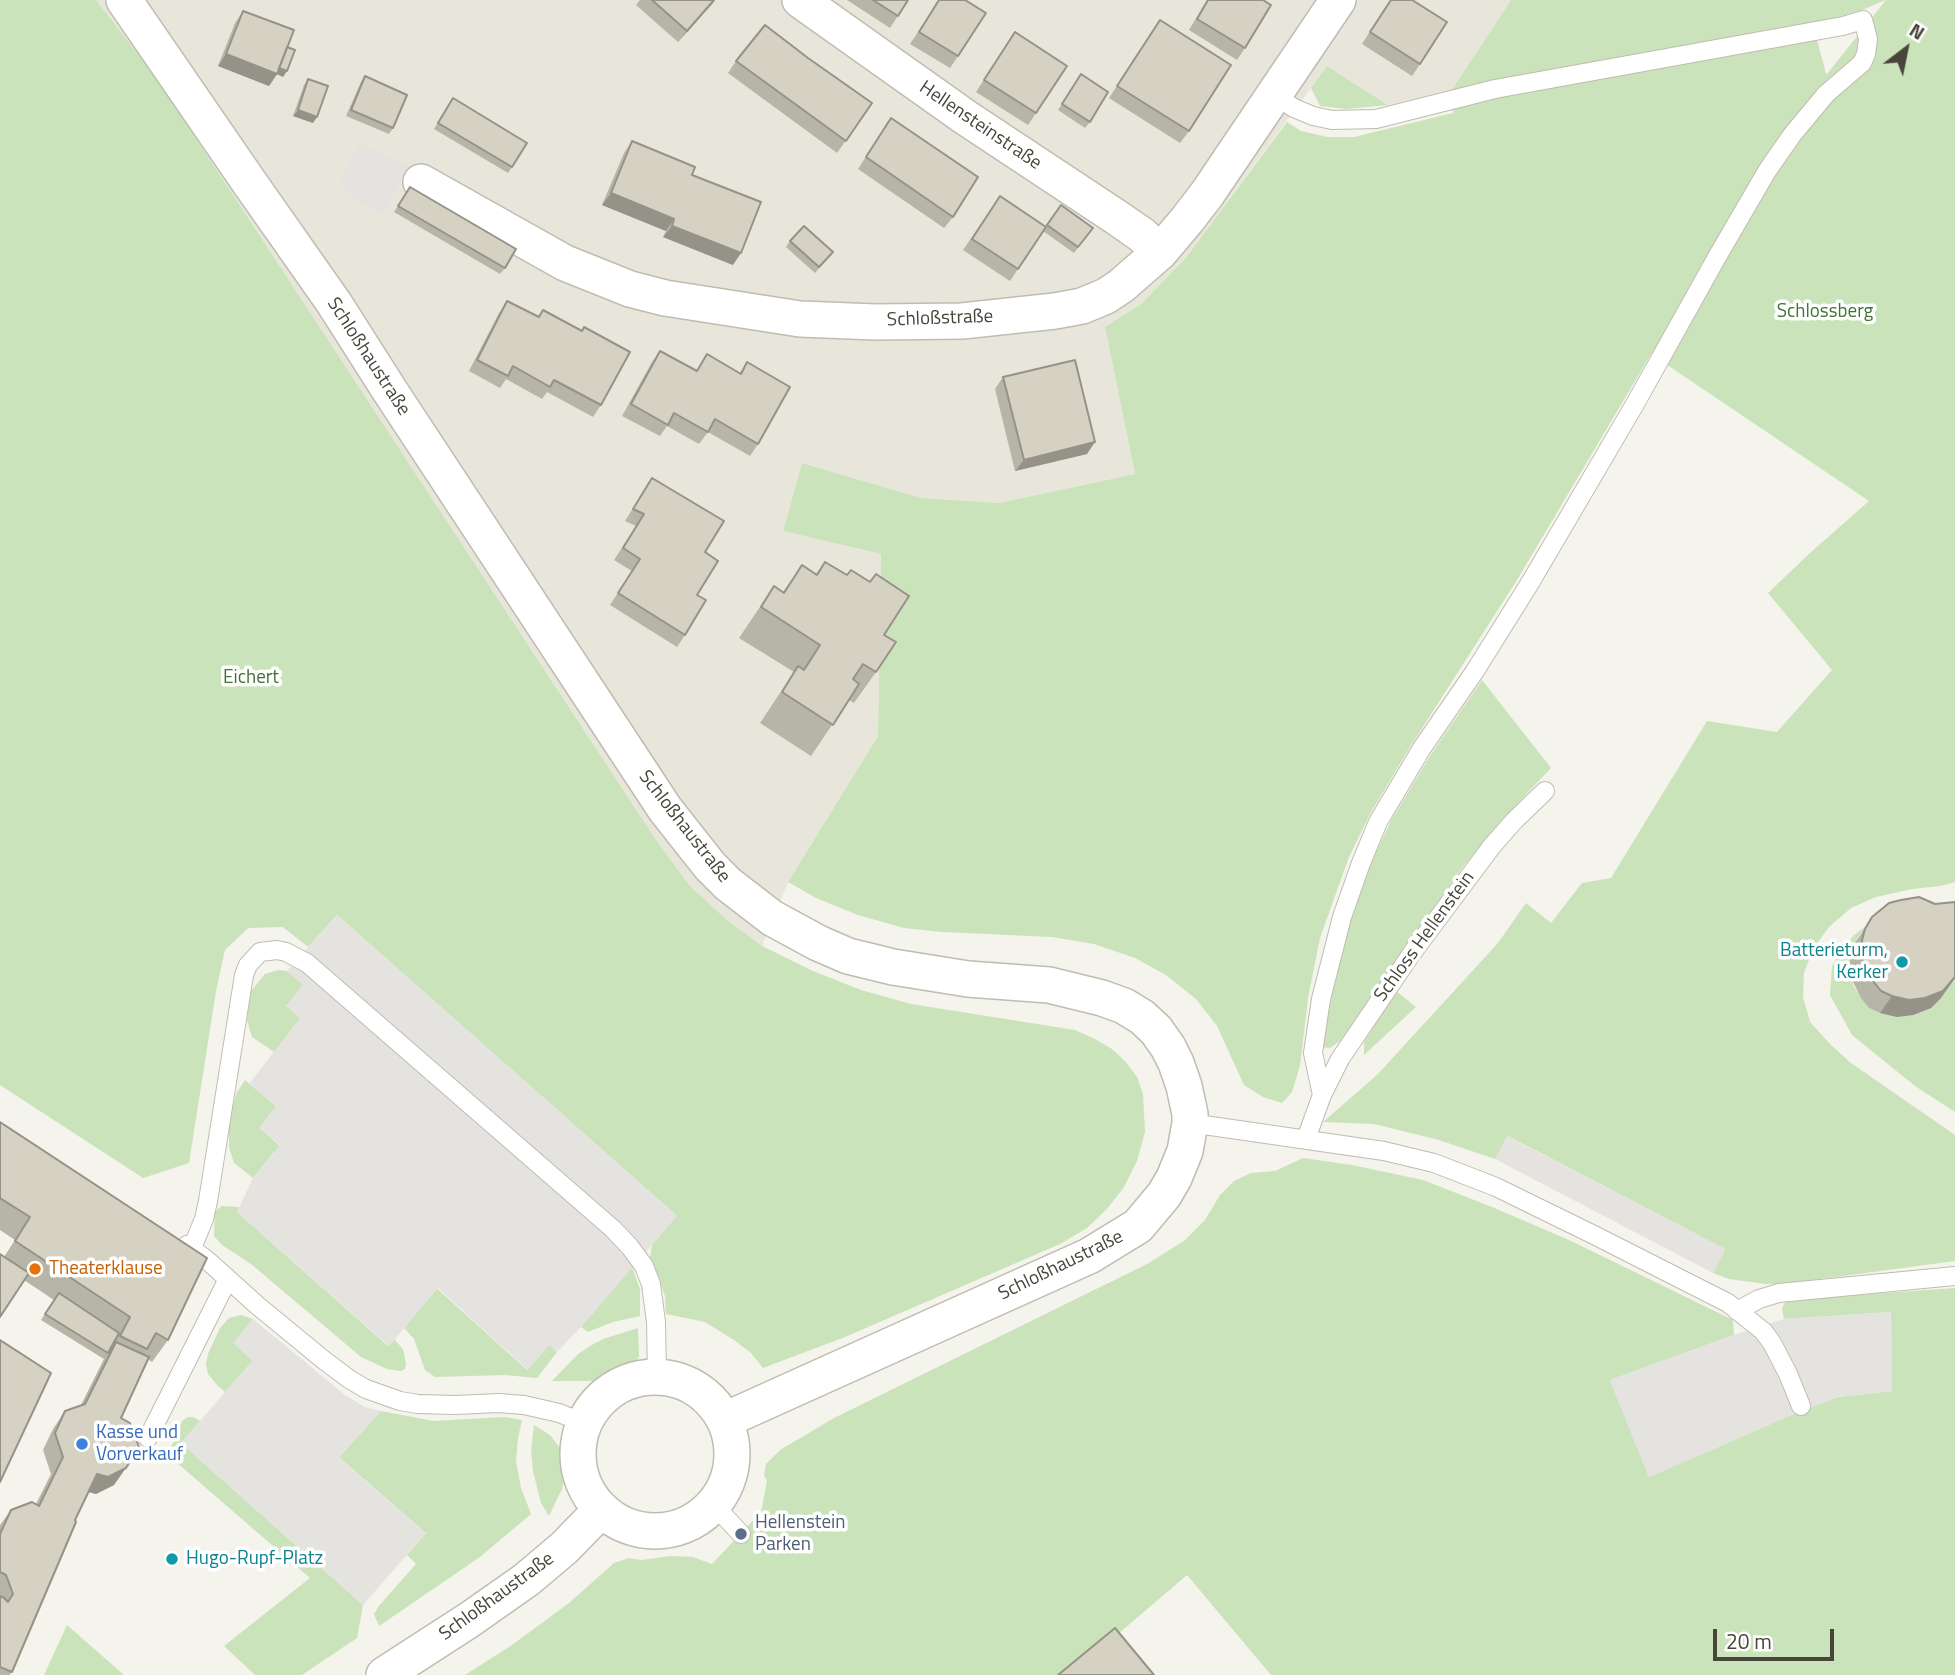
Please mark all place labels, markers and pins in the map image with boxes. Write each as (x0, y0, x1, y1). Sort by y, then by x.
place label: Batterieturm, Kerker (1780, 940, 1888, 984)
marker: Batterieturm, Kerker (1894, 954, 1910, 970)
place label: Theaterklause (49, 1258, 163, 1280)
marker: Theaterklause (27, 1261, 43, 1277)
place label: Kasse und Vorverkauf (96, 1422, 183, 1466)
marker: Kasse und Vorverkauf (74, 1436, 90, 1452)
place label: Hellenstein Parken (755, 1512, 845, 1556)
marker: Hellenstein Parken (733, 1526, 749, 1542)
place label: Hugo-Rupf-Platz (186, 1548, 323, 1570)
marker: Hugo-Rupf-Platz (164, 1551, 180, 1567)

